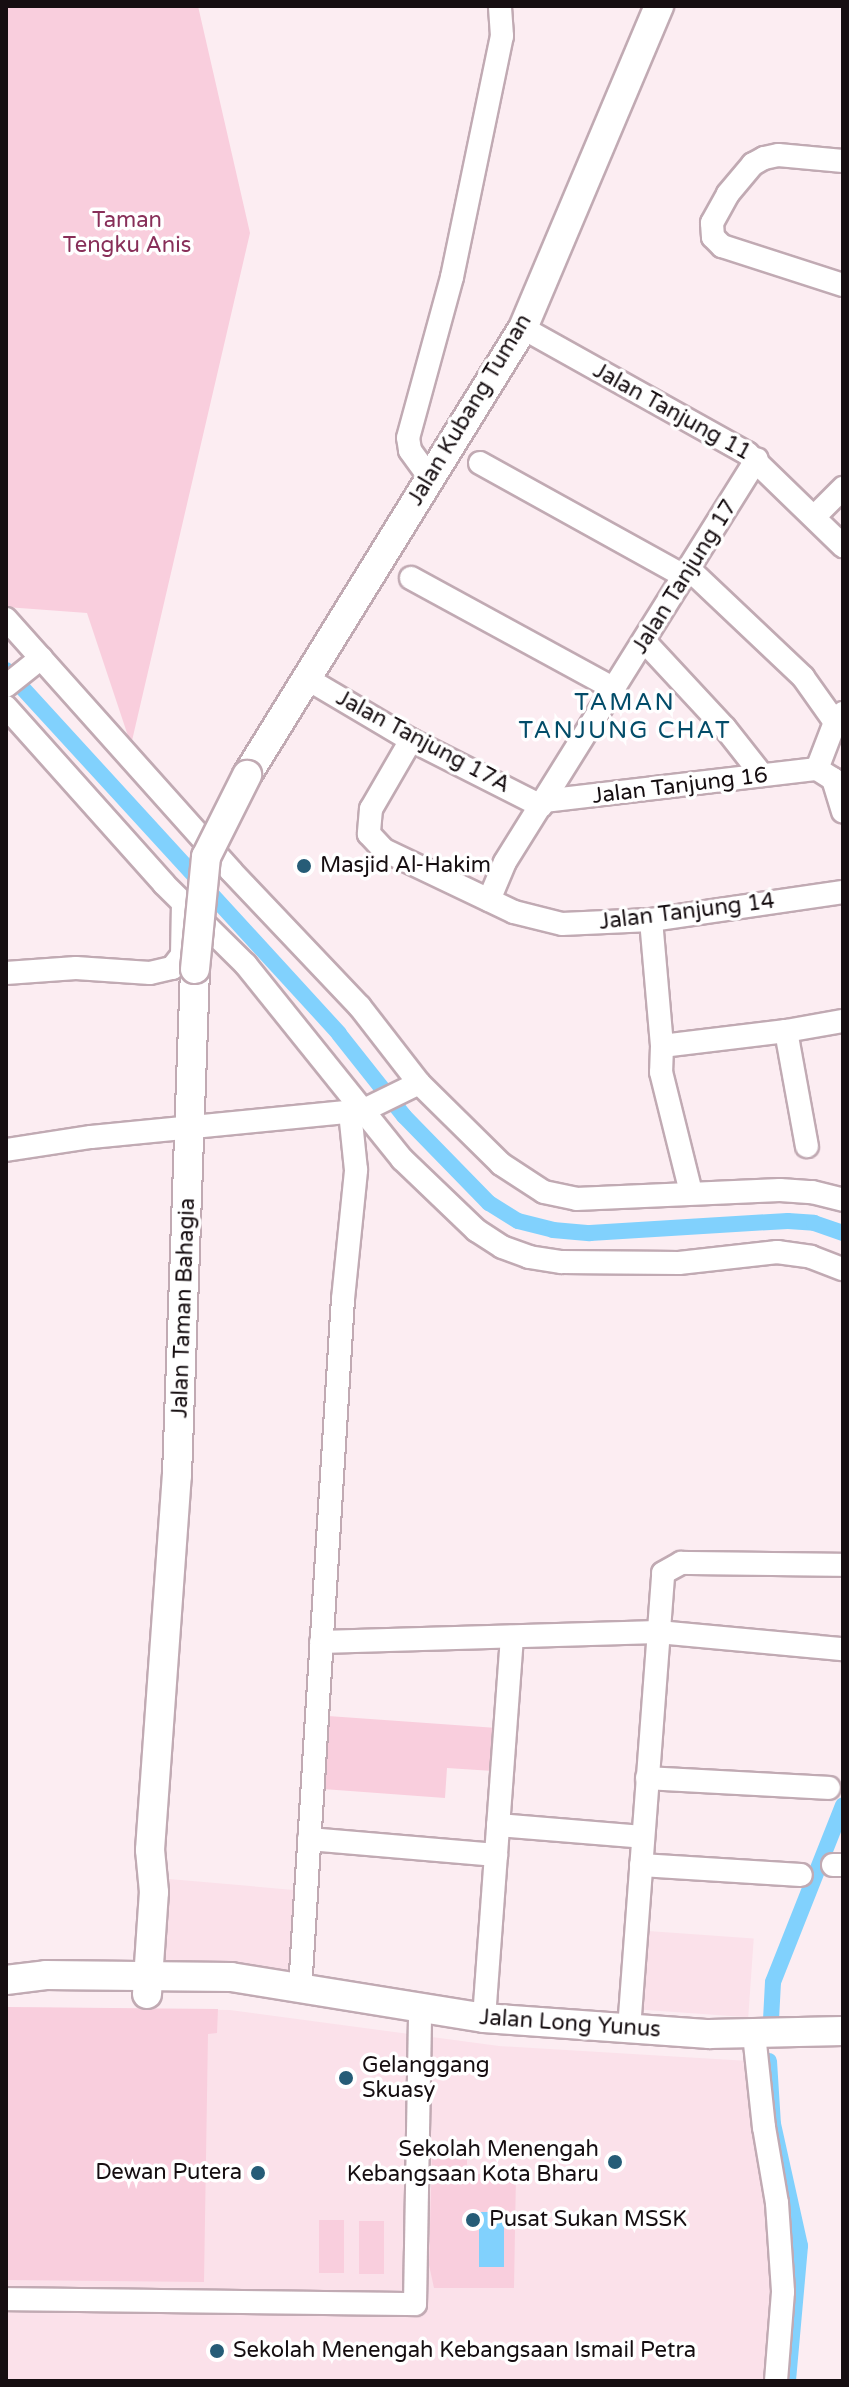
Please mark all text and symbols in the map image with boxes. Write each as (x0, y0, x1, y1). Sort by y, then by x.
park label: Taman Tengku Anis (63, 207, 191, 258)
street label: Jalan Kubang Tuman (402, 310, 538, 510)
street label: Jalan Tanjung 11 (588, 358, 756, 466)
street label: Jalan Tanjung 17 (627, 495, 743, 659)
street label: Jalan Tanjung 17A (332, 685, 514, 799)
district label: TAMAN TANJUNG CHAT (518, 689, 732, 745)
street label: Jalan Tanjung 16 (591, 762, 769, 810)
place label: Masjid Al-Hakim (320, 853, 491, 879)
marker: Masjid Al-Hakim (295, 857, 313, 875)
street label: Jalan Tanjung 14 (598, 888, 776, 936)
street label: Jalan Taman Bahagia (167, 1197, 201, 1419)
street label: Jalan Long Yunus (478, 2004, 662, 2044)
place label: Gelanggang Skuasy (362, 2052, 490, 2104)
marker: Gelanggang Skuasy (337, 2069, 355, 2087)
place label: Sekolah Menengah Kebangsaan Kota Bharu (347, 2136, 599, 2188)
marker: Sekolah Menengah Kebangsaan Kota Bharu (606, 2153, 624, 2171)
place label: Dewan Putera (95, 2160, 242, 2186)
marker: Dewan Putera (249, 2164, 267, 2182)
place label: Pusat Sukan MSSK (489, 2207, 687, 2233)
marker: Pusat Sukan MSSK (464, 2211, 482, 2229)
place label: Sekolah Menengah Kebangsaan Ismail Petra (233, 2338, 696, 2364)
marker: Sekolah Menengah Kebangsaan Ismail Petra (208, 2342, 226, 2360)

